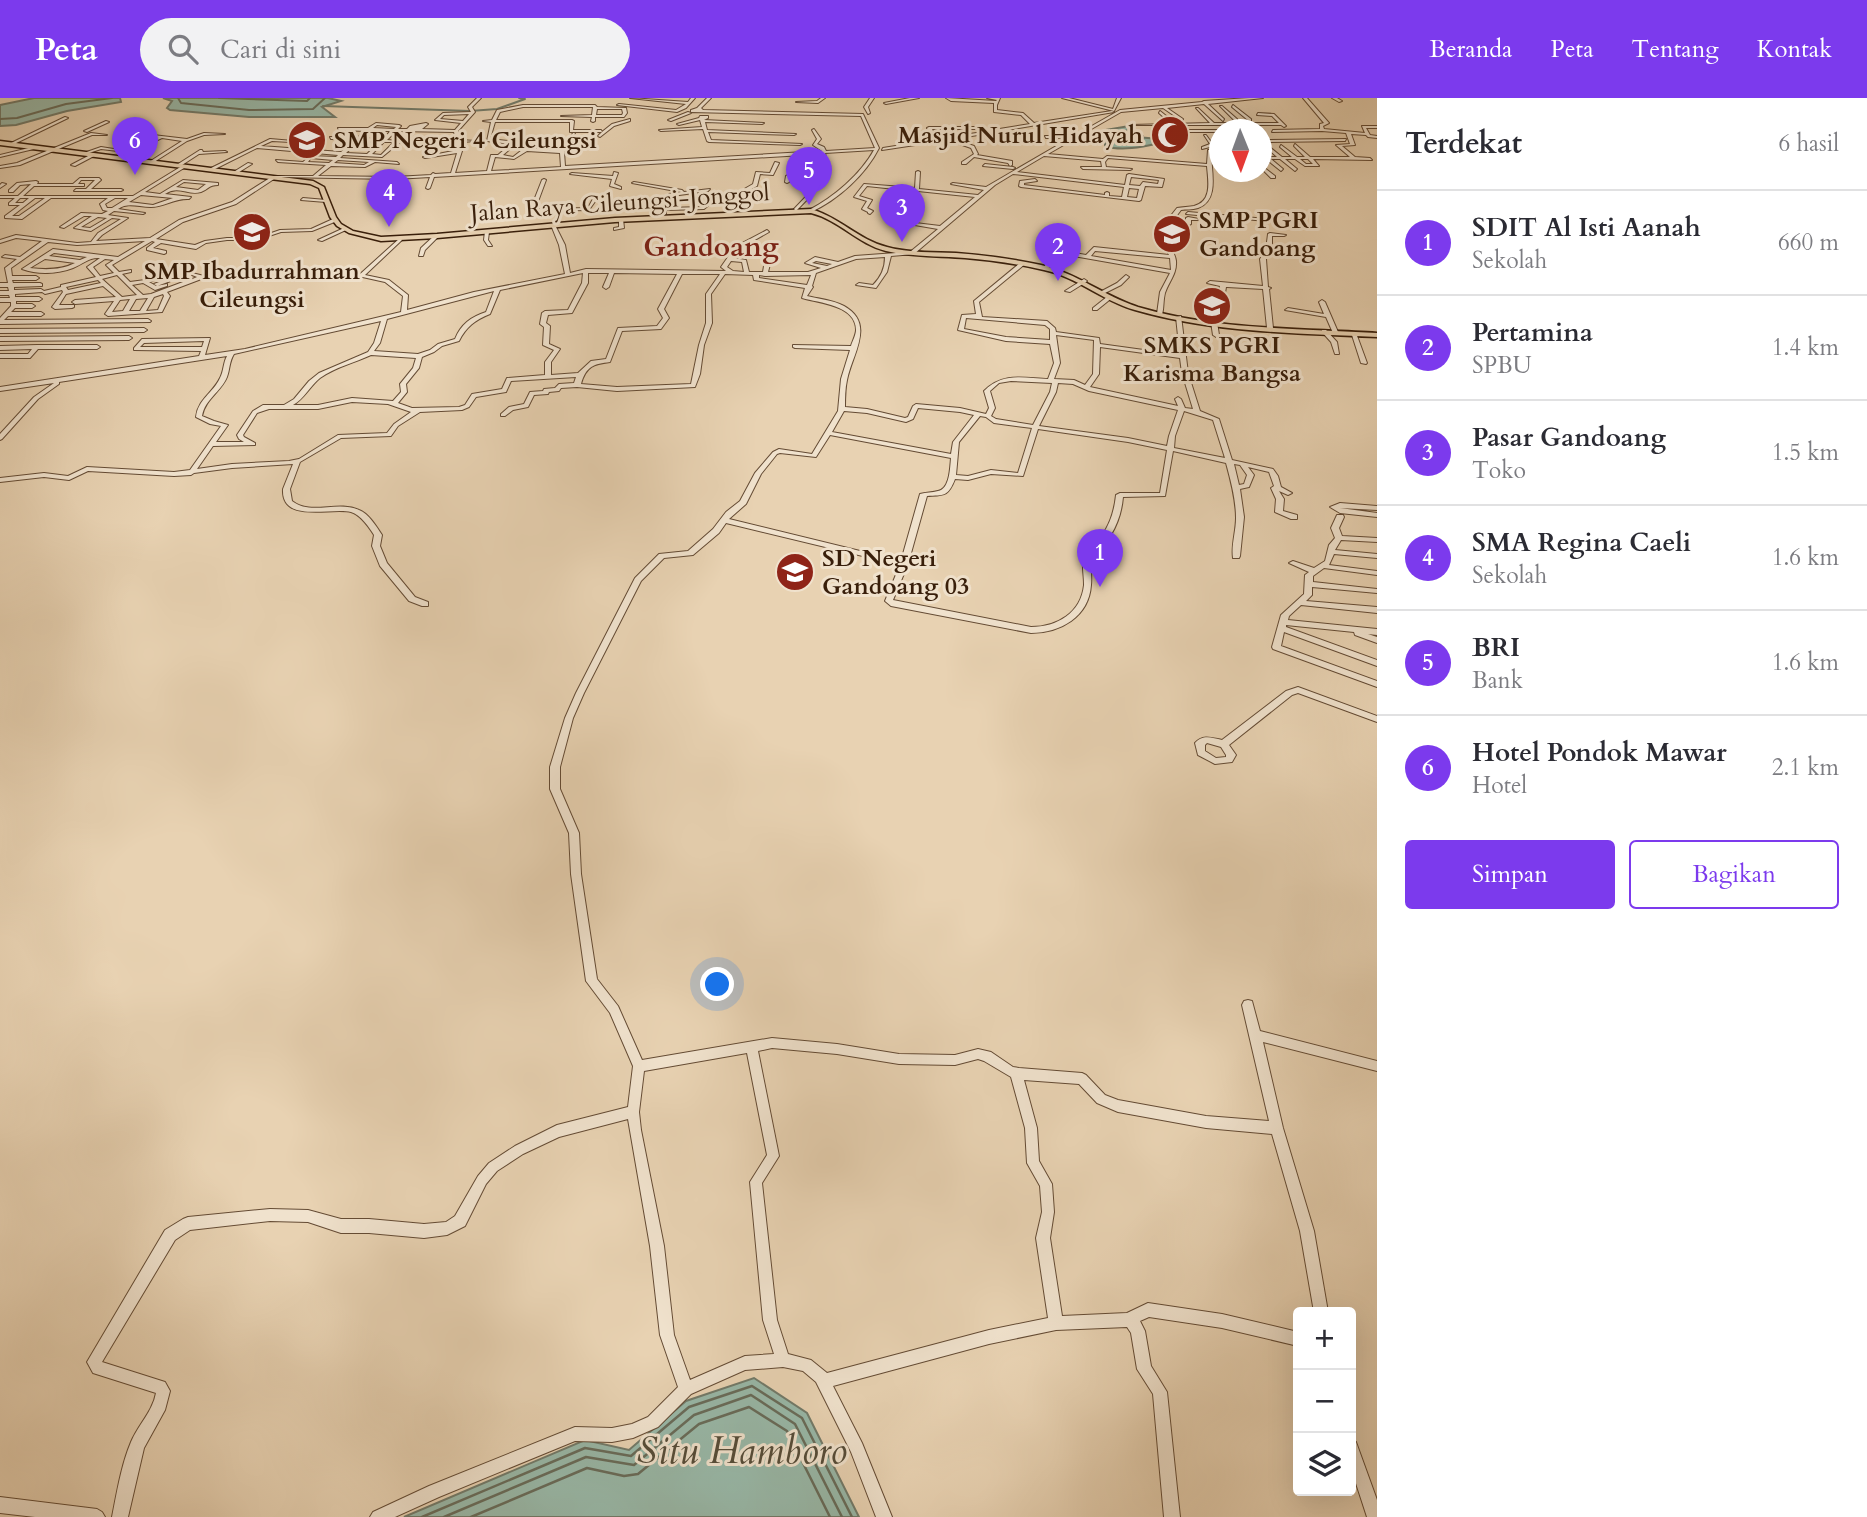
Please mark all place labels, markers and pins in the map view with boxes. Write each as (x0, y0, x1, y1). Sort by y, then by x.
mosque icon: Masjid Nurul Hidayah (1149, 114, 1191, 156)
pin: 6 (112, 117, 158, 175)
school or university icon: SMP Negeri 4 Cileungsi (286, 119, 328, 161)
place label: Masjid Nurul Hidayah (898, 119, 1143, 152)
place label: SMP Negeri 4 Cileungsi (334, 124, 597, 157)
pin: 5 (786, 147, 832, 205)
pin: 4 (366, 169, 412, 227)
pin: 3 (879, 184, 925, 242)
place label: SMP PGRI Gandoang (1199, 204, 1318, 265)
school or university icon: SMP Ibadurrahman Cileungsi (231, 211, 273, 253)
school or university icon: SMP PGRI Gandoang (1151, 213, 1193, 255)
pin: 2 (1035, 223, 1081, 281)
place label: SMP Ibadurrahman Cileungsi (144, 255, 361, 316)
school or university icon: SMKS PGRI Karisma Bangsa (1191, 285, 1233, 327)
place label: SMKS PGRI Karisma Bangsa (1123, 329, 1301, 390)
pin: 1 (1077, 529, 1123, 587)
place label: SD Negeri Gandoang 03 (822, 542, 969, 603)
school or university icon: SD Negeri Gandoang 03 (774, 551, 816, 593)

